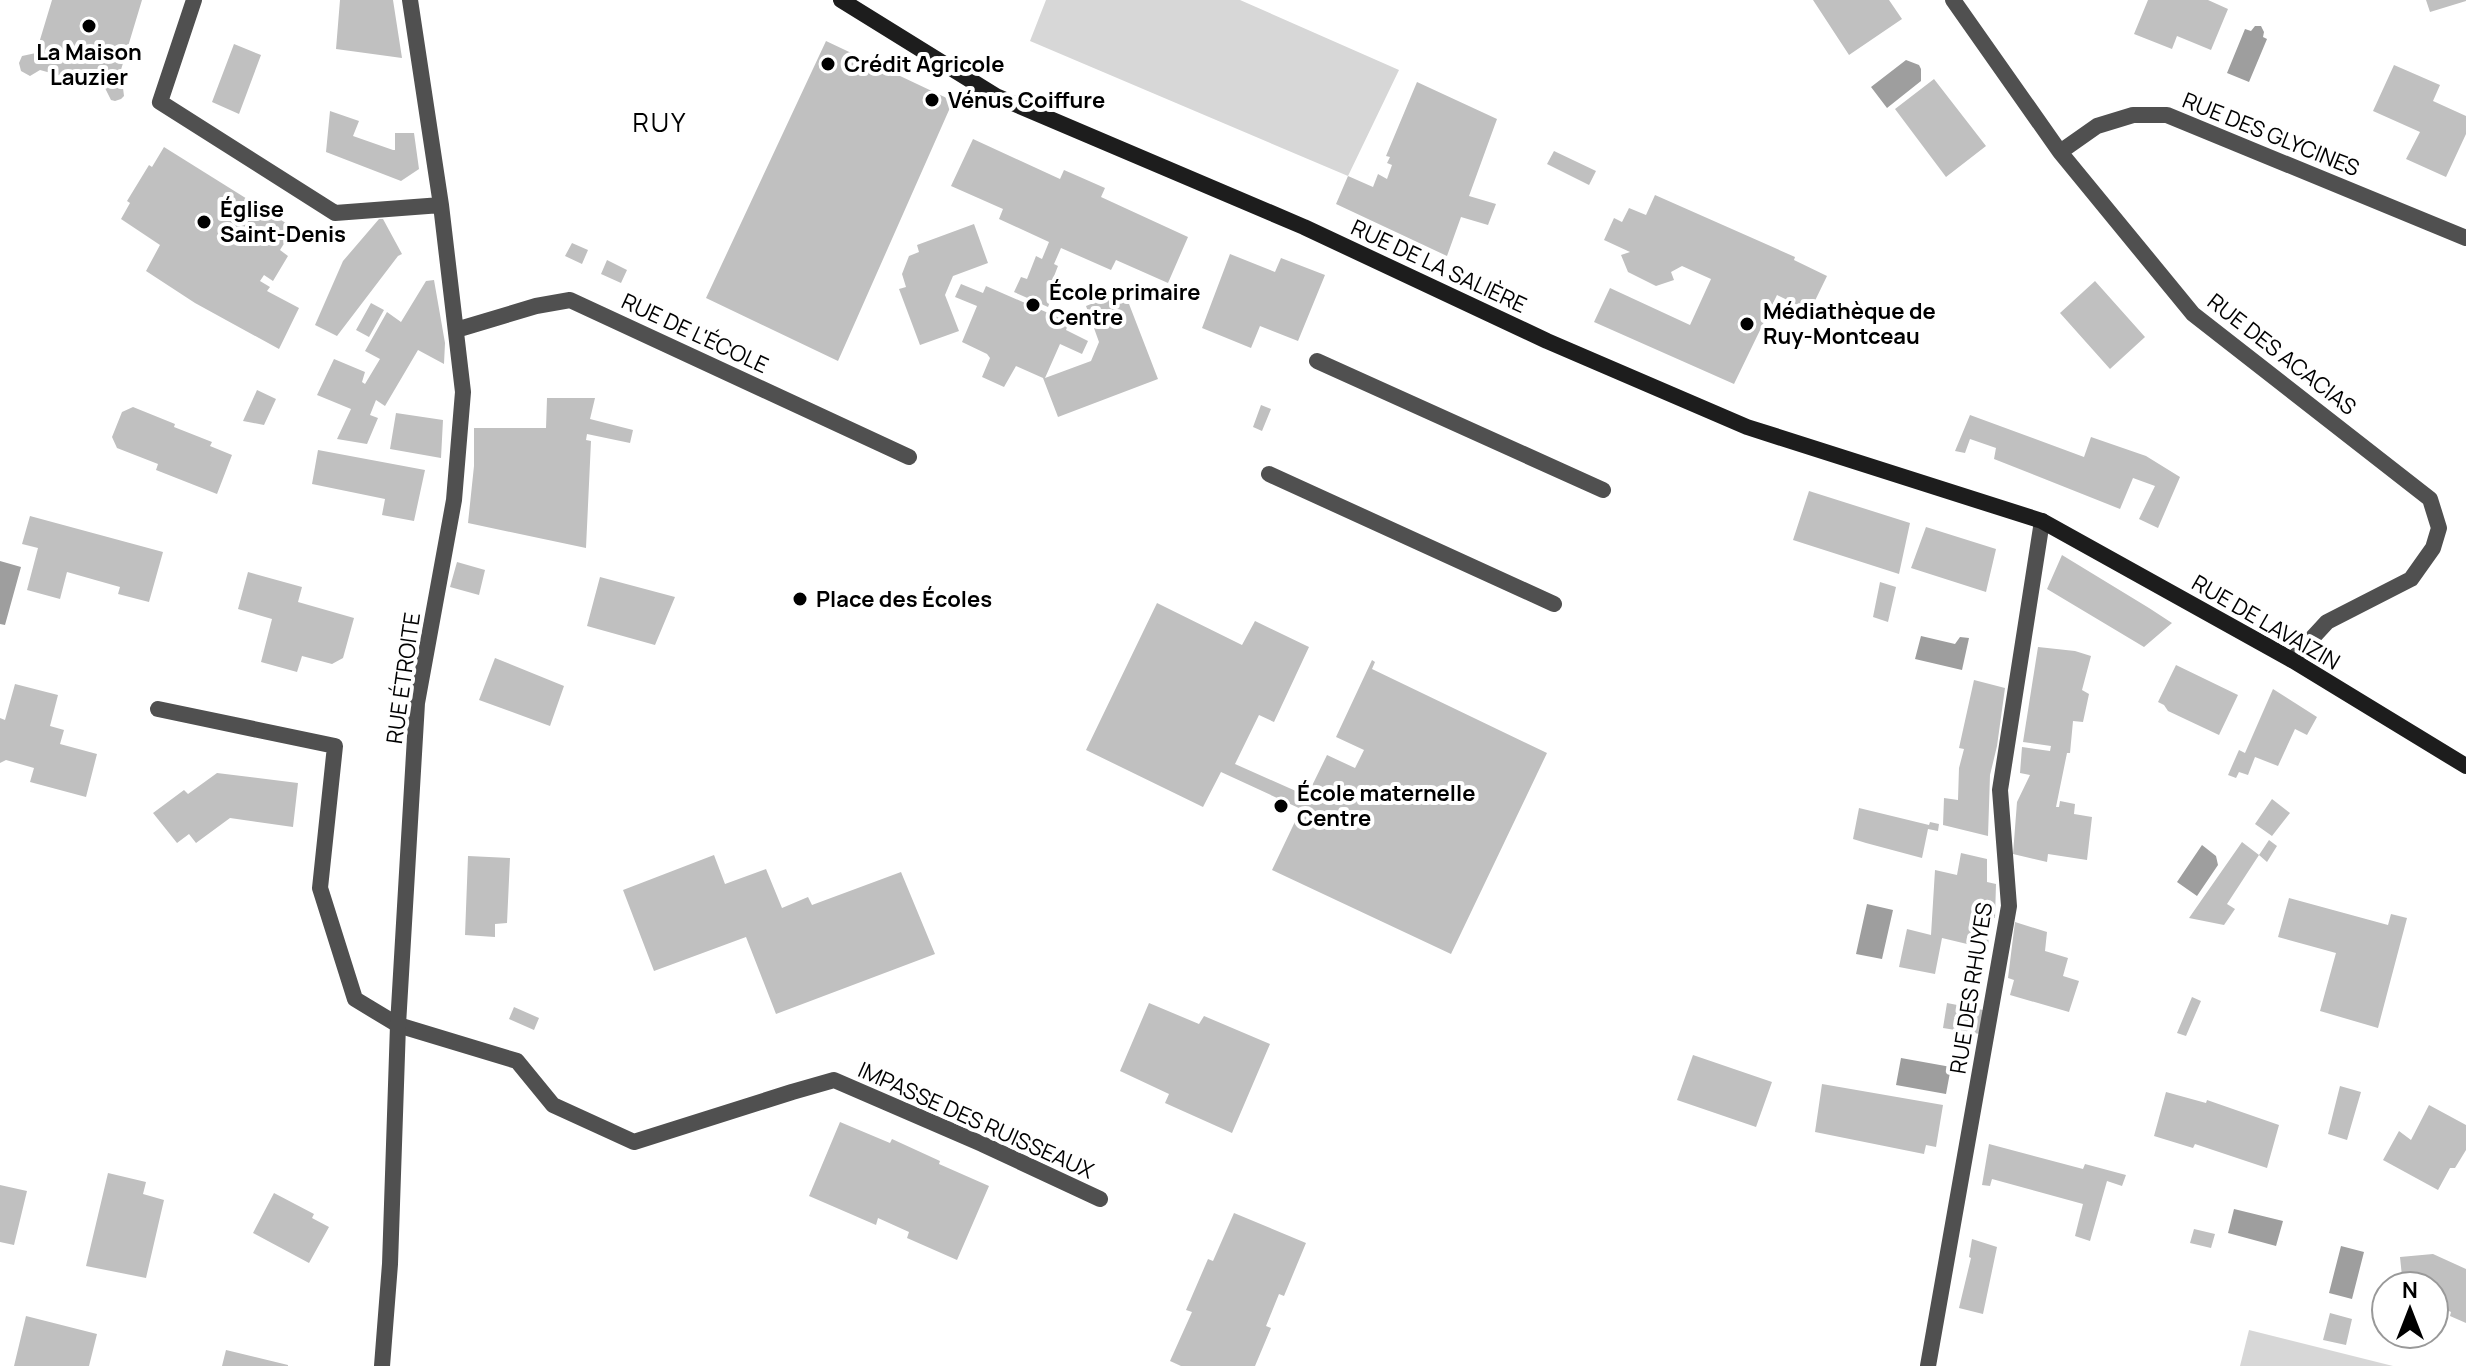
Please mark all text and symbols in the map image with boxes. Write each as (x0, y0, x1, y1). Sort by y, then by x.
marker: La Maison Lauzier (80, 17, 98, 35)
place label: La Maison Lauzier (36, 37, 142, 92)
place label: Crédit Agricole (844, 49, 1005, 79)
marker: Crédit Agricole (819, 55, 837, 73)
place label: Vénus Coiffure (948, 85, 1105, 115)
street label: RUE DES GLYCINES (2178, 85, 2364, 183)
marker: Vénus Coiffure (923, 91, 941, 109)
district label: RUY (632, 104, 688, 140)
place label: Église Saint-Denis (220, 194, 346, 249)
street label: RUE DE LA SALIÈRE (1346, 212, 1532, 320)
marker: Église Saint-Denis (195, 213, 213, 231)
place label: École primaire Centre (1049, 277, 1201, 332)
street label: RUE DE L'ÉCOLE (617, 286, 773, 380)
street label: RUE DES ACACIAS (2201, 286, 2363, 422)
marker: École primaire Centre (1024, 296, 1042, 314)
place label: Médiathèque de Ruy-Montceau (1763, 296, 1936, 351)
marker: Médiathèque de Ruy-Montceau (1738, 315, 1756, 333)
street label: RUE DE LAVAIZIN (2187, 567, 2345, 677)
place label: Place des Écoles (816, 584, 992, 614)
marker: Place des Écoles (791, 590, 809, 608)
street label: RUE ÉTROITE (379, 610, 427, 746)
place label: École maternelle Centre (1297, 778, 1475, 833)
marker: École maternelle Centre (1272, 797, 1290, 815)
street label: RUE DES RHUYES (1943, 900, 1999, 1076)
street label: IMPASSE DES RUISSEAUX (853, 1054, 1099, 1186)
north arrow (2370, 1270, 2450, 1350)
text: N (2402, 1275, 2418, 1305)

